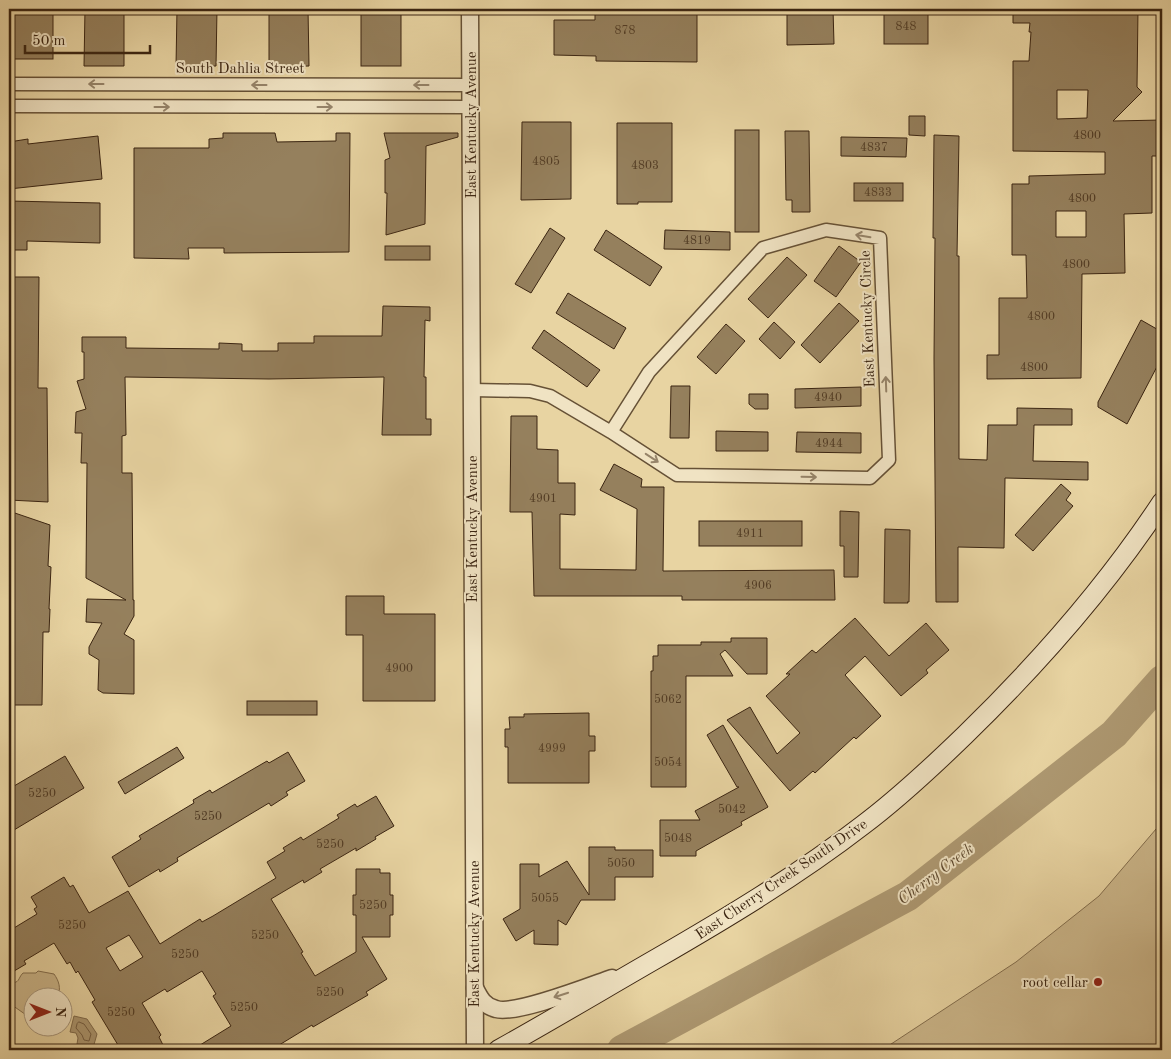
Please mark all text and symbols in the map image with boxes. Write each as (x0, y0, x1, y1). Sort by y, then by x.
house number: 848 (896, 21, 916, 33)
scale bar (25, 22, 150, 54)
house number: 878 (615, 25, 635, 37)
text: 50 m (32, 34, 66, 49)
street label: East Kentucky Avenue (465, 51, 480, 199)
street label: South Dahlia Street (175, 62, 305, 77)
one-way arrow (89, 79, 105, 89)
one-way arrow (251, 80, 268, 90)
one-way arrow (414, 80, 430, 90)
one-way arrow (154, 102, 170, 112)
one-way arrow (316, 102, 333, 112)
house number: 4800 (1073, 130, 1101, 142)
house number: 4837 (860, 142, 888, 154)
house number: 4805 (532, 155, 560, 168)
house number: 4803 (631, 160, 659, 172)
house number: 4833 (864, 187, 892, 199)
house number: 4800 (1068, 193, 1096, 205)
one-way arrow (856, 231, 872, 241)
house number: 4819 (683, 235, 711, 247)
street label: East Kentucky Circle (859, 250, 878, 388)
house number: 4800 (1062, 259, 1090, 271)
house number: 4800 (1027, 311, 1055, 323)
house number: 4800 (1020, 362, 1048, 374)
one-way arrow (881, 377, 890, 393)
house number: 4940 (814, 392, 842, 404)
house number: 4944 (815, 438, 843, 450)
one-way arrow (644, 453, 658, 463)
street label: East Kentucky Avenue (466, 455, 481, 603)
one-way arrow (800, 472, 817, 482)
house number: 4901 (529, 493, 557, 505)
house number: 4911 (736, 528, 764, 540)
house number: 4906 (744, 580, 772, 592)
house number: 4900 (385, 663, 413, 675)
house number: 5062 (654, 693, 682, 706)
house number: 4999 (538, 743, 566, 755)
house number: 5054 (654, 756, 682, 769)
house number: 5250 (28, 787, 56, 800)
house number: 5042 (718, 803, 746, 816)
house number: 5250 (194, 810, 222, 823)
street label: East Cherry Creek South Drive (693, 817, 871, 943)
house number: 5048 (664, 832, 692, 845)
house number: 5250 (316, 838, 344, 851)
water label: Cherry Creek (895, 841, 977, 908)
house number: 5050 (607, 857, 635, 870)
street label: East Kentucky Avenue (468, 860, 483, 1008)
house number: 5055 (531, 892, 559, 905)
house number: 5250 (359, 899, 387, 912)
house number: 5250 (58, 919, 86, 932)
house number: 5250 (251, 929, 279, 942)
house number: 5250 (171, 948, 199, 961)
place label: root cellar (1022, 976, 1088, 991)
marker: root cellar (1092, 976, 1104, 988)
north arrow (22, 986, 72, 1036)
house number: 5250 (316, 986, 344, 999)
one-way arrow (553, 991, 569, 1001)
house number: 5250 (230, 1001, 258, 1014)
house number: 5250 (107, 1006, 135, 1019)
text: N (53, 1007, 67, 1018)

